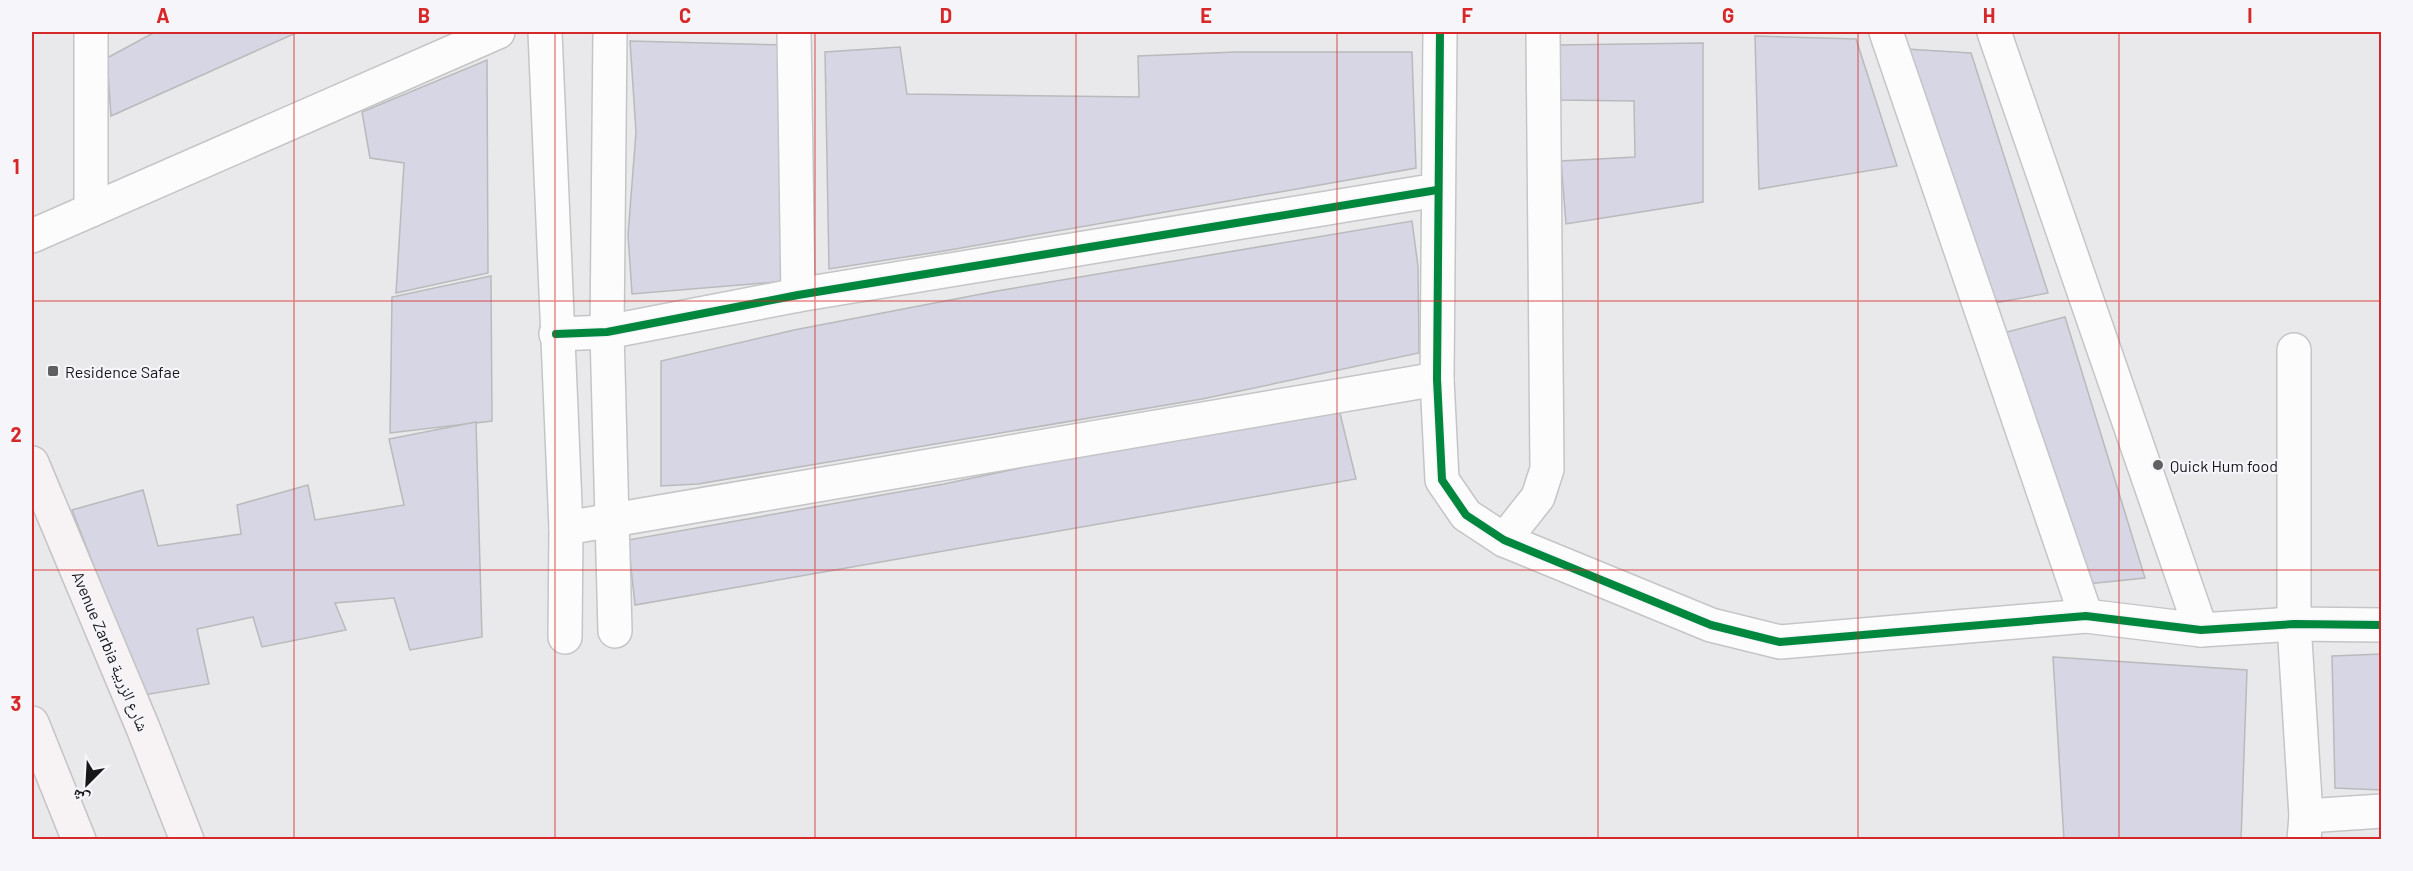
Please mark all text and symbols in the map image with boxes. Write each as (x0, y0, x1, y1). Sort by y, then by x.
text: A (156, 3, 170, 27)
text: B (418, 3, 430, 27)
text: C (679, 3, 691, 27)
text: D (940, 3, 952, 27)
text: E (1200, 3, 1212, 27)
text: F (1461, 3, 1473, 27)
text: G (1722, 3, 1734, 27)
text: H (1983, 3, 1995, 27)
text: I (2247, 3, 2253, 27)
text: 1 (12, 154, 20, 178)
place label: Residence Safae (65, 362, 180, 381)
marker: Residence Safae (46, 364, 60, 378)
text: 2 (10, 422, 22, 446)
place label: Quick Hum food (2170, 456, 2278, 475)
marker: Quick Hum food (2151, 458, 2165, 472)
street label: Avenue Zarbia شارع الزربية (67, 568, 153, 735)
text: 3 (11, 691, 21, 715)
north arrow (57, 754, 117, 814)
text: ش (69, 785, 93, 810)

